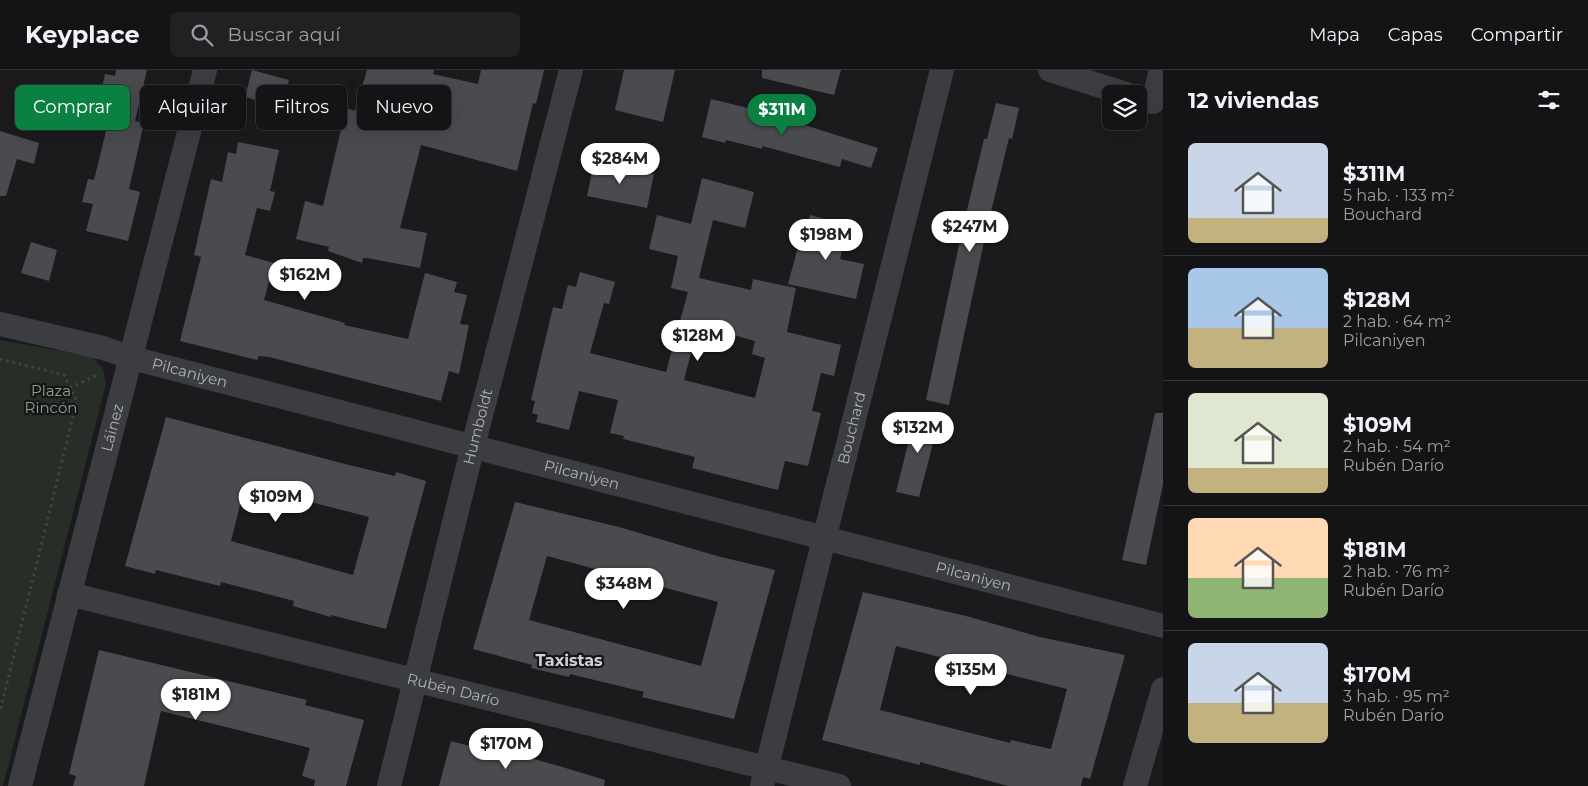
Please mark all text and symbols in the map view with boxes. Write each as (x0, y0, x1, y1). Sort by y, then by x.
search box (170, 12, 520, 57)
text: Keyplace (25, 20, 140, 49)
icon: search (188, 21, 216, 49)
text: Buscar aquí (228, 23, 340, 46)
text: Mapa (1309, 24, 1360, 46)
text: Capas (1388, 24, 1443, 46)
text: Compartir (1471, 24, 1563, 46)
chip: Comprar (15, 85, 130, 130)
chip: Alquilar (140, 85, 246, 130)
chip: Filtros (256, 85, 347, 130)
chip: Nuevo (357, 85, 451, 130)
map controls (1102, 85, 1147, 130)
button: layers (1102, 85, 1147, 130)
icon: filters (1535, 86, 1563, 114)
text: 12 viviendas (1188, 88, 1319, 113)
pin: $311M (747, 93, 817, 136)
text: $311M (758, 100, 806, 119)
pin: $284M (585, 142, 655, 185)
text: $284M (592, 149, 648, 168)
text: $311M (1343, 161, 1405, 186)
icon: home (1228, 163, 1288, 223)
text: 5 hab. · 133 m² (1343, 186, 1455, 205)
text: Bouchard (1343, 205, 1422, 224)
pin: $247M (935, 210, 1005, 253)
text: $247M (942, 217, 998, 236)
pin: $198M (791, 218, 861, 261)
text: $198M (800, 225, 852, 244)
pin: $162M (270, 258, 340, 301)
text: $162M (279, 265, 331, 284)
text: $128M (1343, 287, 1411, 312)
icon: home (1228, 288, 1288, 348)
text: 2 hab. · 64 m² (1343, 312, 1451, 331)
pin: $128M (663, 320, 733, 362)
text: $128M (672, 326, 724, 345)
text: Pilcaniyen (1343, 331, 1426, 350)
street label: Pilcaniyen (150, 354, 230, 391)
park label: Plaza Rincón (25, 381, 77, 417)
street label: Humboldt (459, 387, 497, 467)
street label: Bouchard (833, 390, 870, 466)
street label: Láinez (97, 401, 127, 454)
pin: $132M (883, 412, 953, 454)
text: $109M (1343, 412, 1412, 437)
icon: home (1228, 413, 1288, 473)
text: $132M (893, 418, 943, 437)
text: 2 hab. · 54 m² (1343, 437, 1451, 456)
street label: Pilcaniyen (542, 455, 622, 493)
text: Rubén Darío (1343, 456, 1444, 475)
pin: $109M (241, 480, 311, 523)
text: $109M (250, 487, 302, 506)
text: $181M (1343, 537, 1407, 562)
icon: home (1228, 538, 1288, 598)
street label: Pilcaniyen (934, 557, 1014, 595)
text: 2 hab. · 76 m² (1343, 562, 1450, 581)
pin: $348M (589, 568, 659, 610)
text: $348M (596, 574, 652, 593)
text: Rubén Darío (1343, 581, 1444, 600)
district label: Taxistas (535, 651, 603, 670)
pin: $135M (936, 654, 1006, 696)
text: $135M (946, 660, 996, 679)
text: $170M (1343, 662, 1411, 687)
icon: home (1228, 663, 1288, 723)
street label: Rubén Darío (405, 669, 502, 710)
pin: $181M (161, 678, 231, 721)
text: $181M (172, 685, 220, 704)
text: 3 hab. · 95 m² (1343, 687, 1450, 706)
text: Rubén Darío (1343, 706, 1444, 725)
pin: $170M (471, 728, 541, 770)
text: $170M (480, 734, 532, 753)

